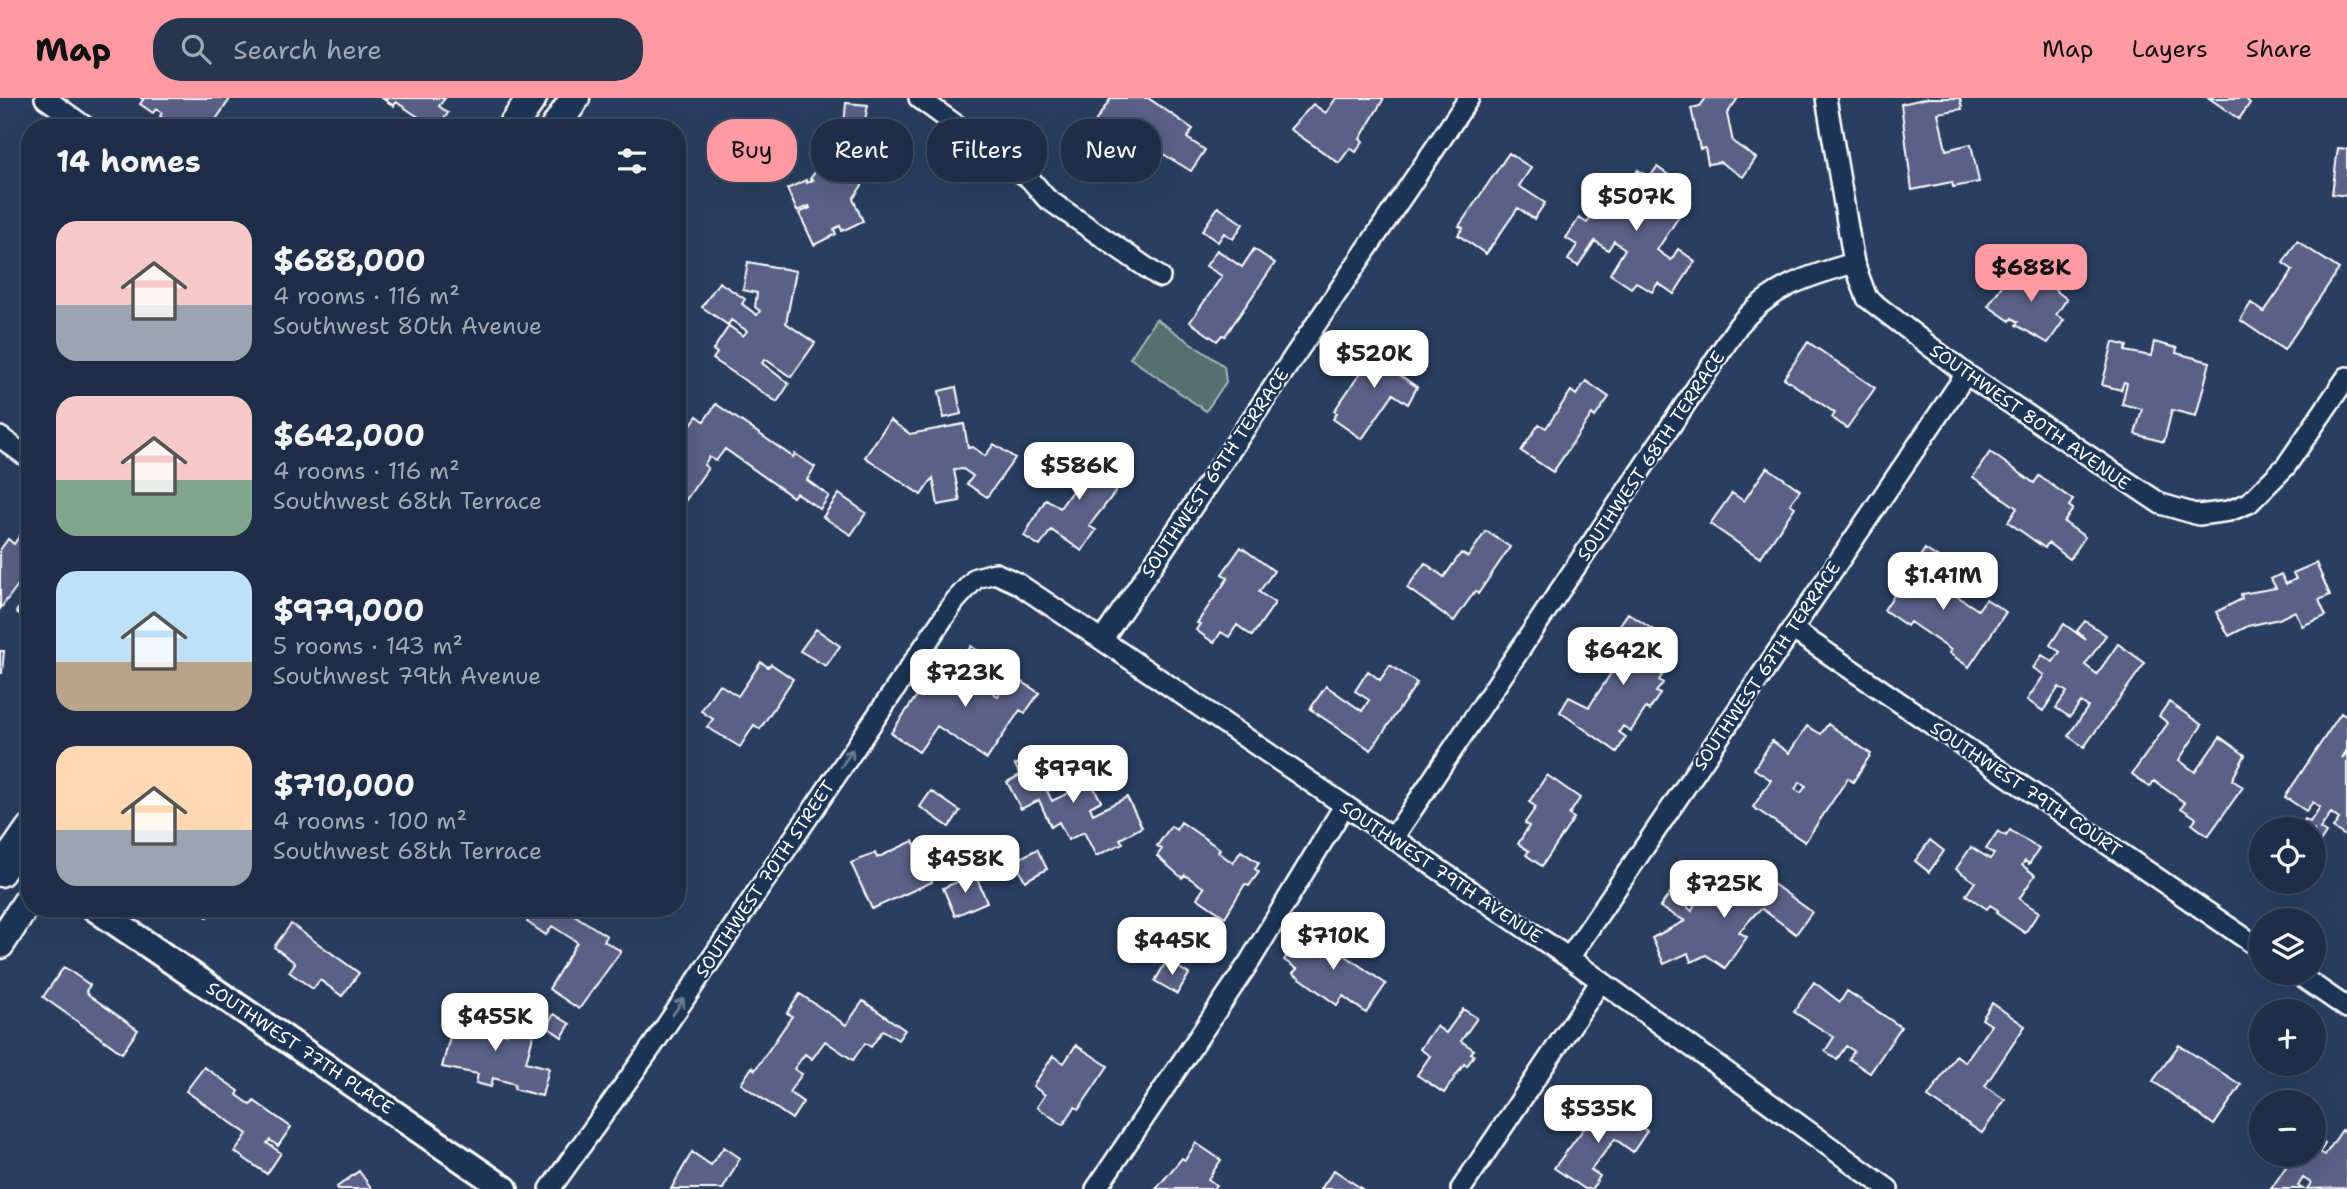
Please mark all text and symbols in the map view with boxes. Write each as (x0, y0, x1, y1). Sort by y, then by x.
search box (153, 18, 643, 81)
text: Map (35, 27, 111, 72)
icon: search (177, 30, 215, 68)
text: Search here (233, 32, 382, 67)
text: Map (2042, 33, 2093, 65)
text: Layers (2131, 33, 2208, 65)
text: Share (2246, 33, 2312, 65)
chip: Buy (707, 119, 797, 182)
chip: Rent (811, 119, 913, 182)
chip: Filters (927, 119, 1047, 182)
chip: New (1061, 119, 1161, 182)
text: 14 homes (56, 141, 201, 182)
icon: filters (613, 142, 651, 180)
pin: $507K (1587, 174, 1685, 233)
text: $507K (1597, 181, 1675, 211)
text: $688,000 (273, 240, 426, 281)
pin: $688K (1982, 244, 2080, 304)
icon: home (112, 249, 196, 333)
text: $688K (1991, 252, 2071, 282)
text: 4 rooms · 116 m² (273, 281, 460, 311)
text: Southwest 80th Avenue (273, 311, 542, 341)
pin: $520K (1325, 330, 1423, 390)
text: $520K (1336, 338, 1412, 368)
street label: SOUTHWEST 80TH AVENUE (1925, 338, 2135, 496)
street label: SOUTHWEST 68TH TERRACE (1572, 346, 1730, 566)
street label: SOUTHWEST 69TH TERRACE (1136, 364, 1294, 582)
text: $642,000 (273, 415, 425, 456)
icon: home (112, 424, 196, 508)
pin: $586K (1030, 442, 1128, 502)
text: $586K (1040, 450, 1118, 480)
text: 4 rooms · 116 m² (273, 456, 460, 486)
text: Southwest 68th Terrace (273, 486, 542, 516)
pin: $1.41M (1886, 552, 2000, 612)
street label: SOUTHWEST 67TH TERRACE (1688, 557, 1846, 775)
text: $1.41M (1904, 560, 1982, 590)
text: $979,000 (273, 590, 424, 631)
icon: home (112, 599, 196, 683)
pin: $642K (1574, 628, 1672, 687)
text: 5 rooms · 143 m² (273, 631, 463, 661)
text: $642K (1584, 635, 1662, 665)
pin: $723K (916, 650, 1014, 709)
text: $723K (926, 657, 1004, 687)
text: Southwest 79th Avenue (273, 661, 541, 691)
street label: SOUTHWEST 79TH COURT (1926, 716, 2126, 862)
pin: $979K (1024, 746, 1122, 805)
one-way arrow (841, 749, 855, 769)
text: $979K (1034, 753, 1112, 783)
text: $710,000 (273, 765, 415, 806)
icon: home (112, 774, 196, 858)
street label: SOUTHWEST 70TH STREET (690, 776, 840, 982)
street label: SOUTHWEST 79TH AVENUE (1335, 795, 1547, 949)
text: 4 rooms · 100 m² (273, 806, 467, 836)
map controls (2249, 817, 2326, 1167)
button: locate (2249, 817, 2326, 894)
text: Southwest 68th Terrace (273, 836, 542, 866)
pin: $458K (916, 836, 1014, 895)
text: $458K (926, 843, 1004, 873)
pin: $725K (1675, 860, 1773, 920)
text: $725K (1686, 868, 1762, 898)
button: layers (2249, 908, 2326, 985)
pin: $710K (1284, 912, 1382, 972)
pin: $445K (1123, 918, 1221, 977)
text: $710K (1297, 920, 1369, 950)
text: $445K (1133, 925, 1211, 955)
street label: SOUTHWEST 77TH PLACE (202, 976, 398, 1120)
pin: $455K (446, 993, 544, 1053)
one-way arrow (671, 998, 685, 1017)
button: + (2249, 999, 2326, 1076)
text: $455K (457, 1001, 533, 1031)
pin: $535K (1549, 1086, 1647, 1145)
button: − (2249, 1090, 2326, 1167)
text: $535K (1560, 1093, 1636, 1123)

